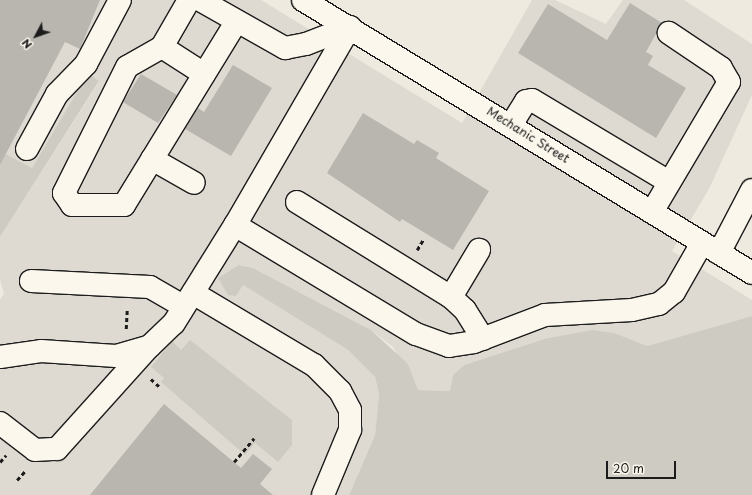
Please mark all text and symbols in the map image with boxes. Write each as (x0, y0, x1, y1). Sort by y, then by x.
north arrow (16, 16, 56, 56)
text: N (17, 35, 36, 53)
street label: Mechanic Street (484, 104, 572, 166)
scale bar (608, 453, 678, 479)
text: 20 m (613, 459, 644, 477)

